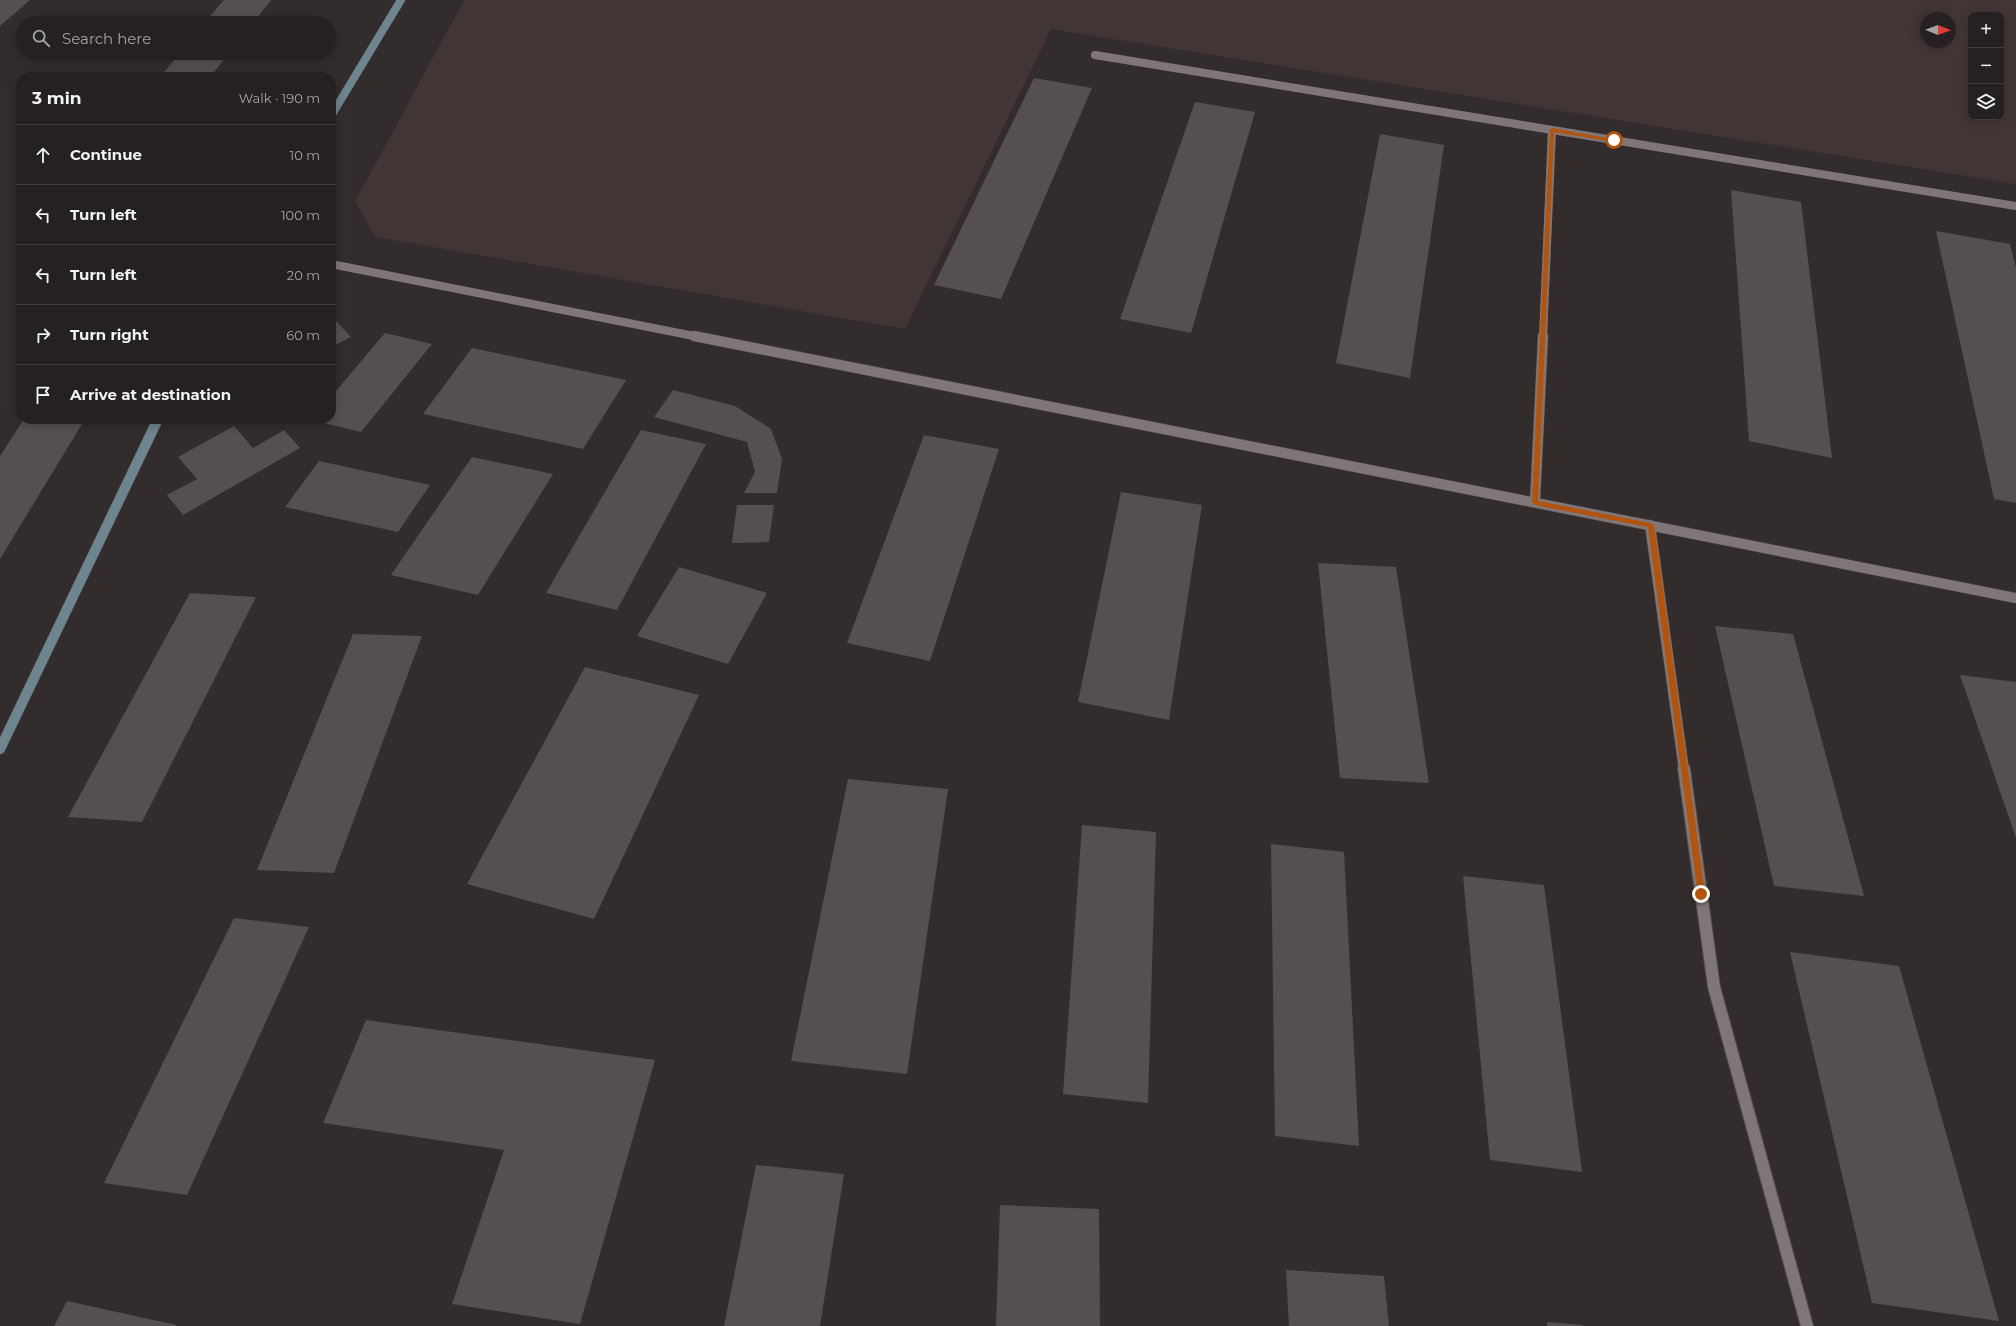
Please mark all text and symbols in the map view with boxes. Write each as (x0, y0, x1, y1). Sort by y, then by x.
north arrow (1920, 12, 1956, 48)
map controls (1968, 12, 2004, 120)
button: + (1968, 12, 2004, 48)
search box (16, 16, 336, 60)
icon: search (30, 27, 52, 49)
text: Search here (62, 29, 151, 48)
button: − (1968, 48, 2004, 84)
button: layers (1968, 84, 2004, 120)
text: 3 min (32, 88, 82, 108)
text: Walk · 190 m (239, 90, 320, 106)
route start (1605, 131, 1623, 149)
icon: ahead (32, 144, 54, 166)
text: Continue (70, 145, 142, 164)
text: 10 m (290, 147, 320, 163)
icon: left (32, 204, 54, 226)
text: Turn left (70, 205, 137, 224)
text: 100 m (281, 207, 320, 223)
icon: left (32, 264, 54, 286)
text: Turn left (70, 265, 137, 284)
text: 20 m (287, 267, 320, 283)
icon: right (32, 324, 54, 346)
text: Turn right (70, 325, 149, 344)
text: 60 m (286, 327, 320, 343)
icon: arrive (32, 384, 54, 406)
text: Arrive at destination (70, 385, 231, 404)
route end (1692, 885, 1710, 903)

